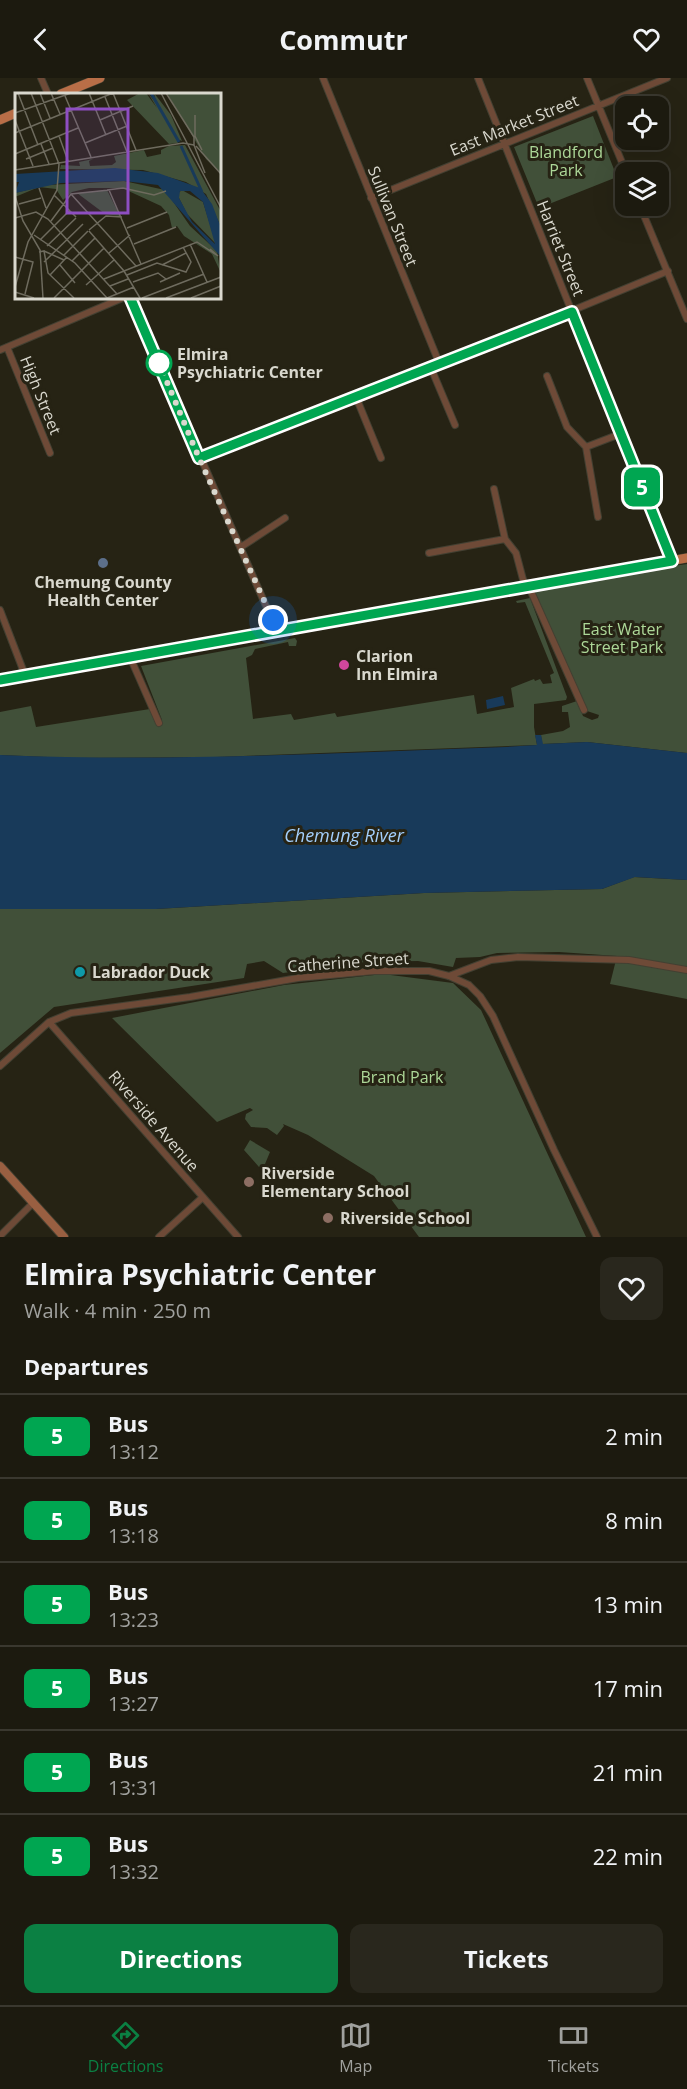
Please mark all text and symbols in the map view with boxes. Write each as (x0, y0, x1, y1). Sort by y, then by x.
text: Commutr (279, 21, 408, 58)
icon: back (24, 23, 57, 56)
icon: heart (630, 23, 663, 56)
street label: East Market Street (446, 89, 582, 161)
inset map (15, 93, 220, 298)
map controls (615, 96, 669, 216)
button: locate (615, 96, 669, 150)
park label: Blandford Park (529, 141, 603, 181)
button: layers (615, 162, 669, 216)
street label: Sullivan Street (363, 163, 423, 270)
street label: Harriet Street (532, 197, 590, 299)
place label: Elmira Psychiatric Center (177, 343, 323, 383)
marker: Elmira Psychiatric Center (146, 350, 172, 376)
street label: High Street (15, 352, 67, 438)
line badge: 5 (622, 468, 662, 506)
text: 5 (636, 473, 648, 501)
marker: Chemung County Health Center (96, 556, 110, 570)
place label: Chemung County Health Center (34, 571, 173, 611)
your location (258, 605, 288, 635)
park label: East Water Street Park (581, 618, 664, 658)
place label: Clarion Inn Elmira (356, 645, 438, 685)
marker: Clarion Inn Elmira (337, 658, 351, 672)
water label: Chemung River (284, 823, 405, 847)
street label: Catherine Street (287, 947, 410, 977)
place label: Labrador Duck (92, 961, 210, 983)
marker: Labrador Duck (73, 965, 87, 979)
street label: Riverside Avenue (104, 1066, 204, 1176)
park label: Brand Park (361, 1066, 444, 1088)
place label: Riverside Elementary School (261, 1162, 409, 1202)
marker: Riverside Elementary School (242, 1175, 256, 1189)
place label: Riverside School (340, 1207, 470, 1229)
marker: Riverside School (321, 1211, 335, 1225)
text: Elmira Psychiatric Center (24, 1255, 376, 1293)
button: heart (600, 1257, 663, 1320)
text: Walk · 4 min · 250 m (24, 1297, 211, 1324)
text: Departures (24, 1351, 148, 1381)
text: Bus (108, 1408, 148, 1438)
text: 2 min (605, 1421, 663, 1451)
text: 5 (51, 1422, 63, 1450)
text: 13:12 (108, 1438, 159, 1465)
text: Bus (108, 1492, 148, 1522)
text: 8 min (605, 1505, 663, 1535)
text: 5 (51, 1506, 63, 1534)
text: 13:18 (108, 1522, 159, 1549)
text: Bus (108, 1576, 148, 1606)
text: 13 min (593, 1589, 663, 1619)
text: 5 (51, 1590, 63, 1618)
text: 13:23 (108, 1606, 159, 1633)
text: Bus (108, 1660, 148, 1690)
text: 17 min (593, 1673, 663, 1703)
text: 5 (51, 1674, 63, 1702)
text: 13:27 (108, 1690, 159, 1717)
text: Bus (108, 1744, 148, 1774)
text: 21 min (593, 1757, 663, 1787)
text: 5 (51, 1758, 63, 1786)
text: 13:31 (108, 1774, 159, 1801)
text: Bus (108, 1828, 148, 1858)
text: 22 min (593, 1841, 663, 1871)
text: 5 (51, 1842, 63, 1870)
text: 13:32 (108, 1858, 159, 1885)
button: Directions (24, 1924, 338, 1993)
button: Tickets (350, 1924, 663, 1993)
tab: Directions (88, 2019, 163, 2077)
tab: Map (339, 2019, 372, 2077)
tab: Tickets (548, 2019, 599, 2077)

